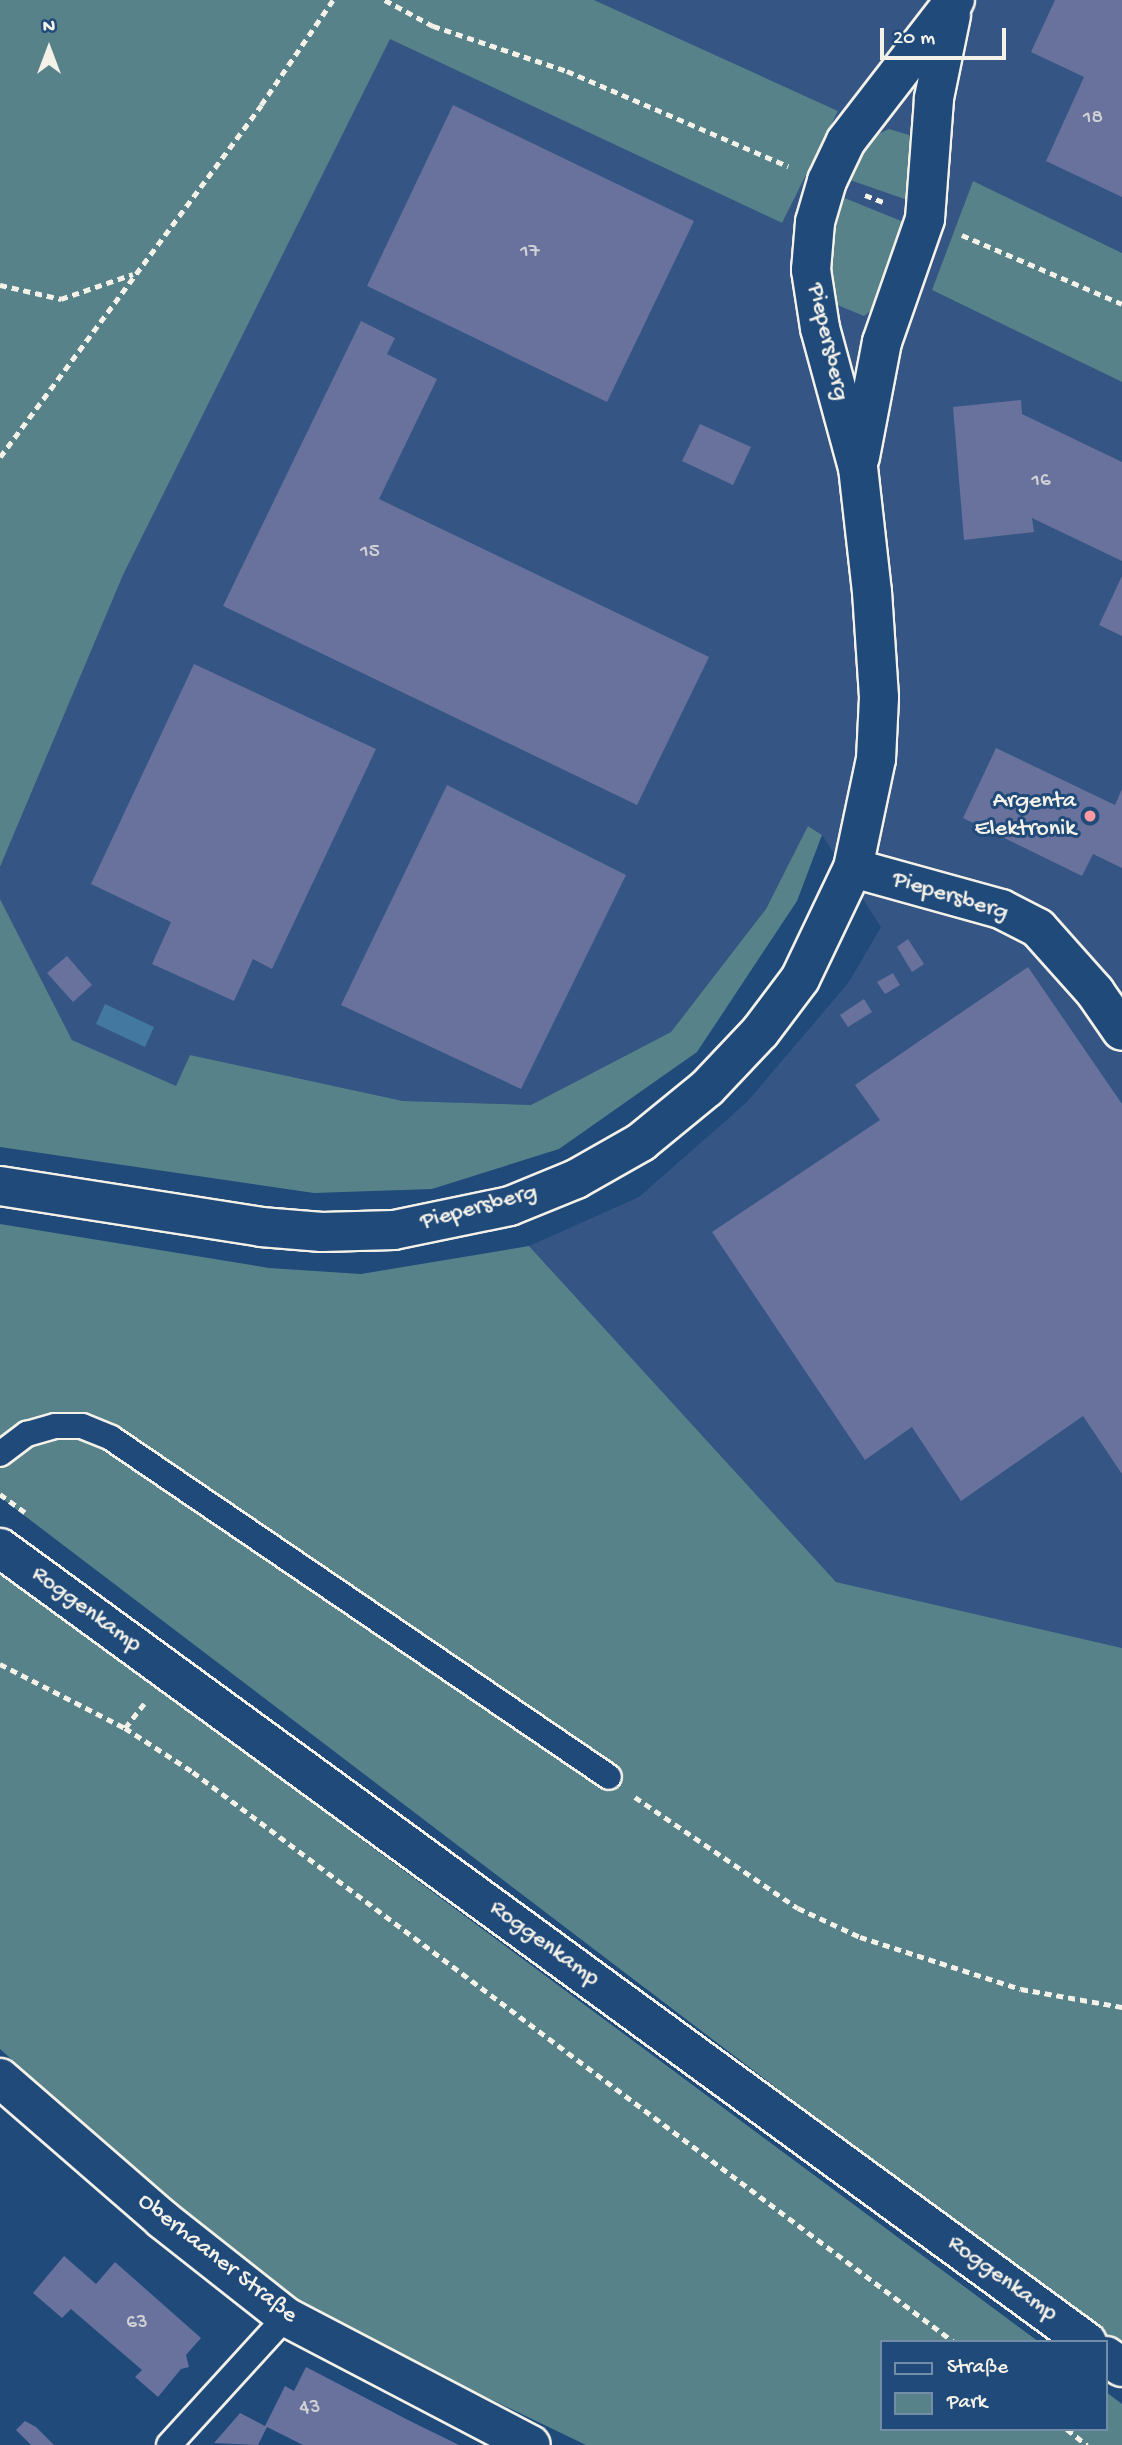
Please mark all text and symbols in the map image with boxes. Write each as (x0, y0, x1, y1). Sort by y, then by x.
north arrow (14, 14, 84, 84)
scale bar (884, 14, 1010, 58)
text: N (43, 16, 55, 39)
text: 20 m (893, 27, 935, 52)
house number: 18 (1083, 106, 1103, 132)
house number: 17 (520, 240, 540, 266)
street label: Piepersberg (800, 281, 854, 403)
house number: 16 (1031, 469, 1051, 495)
house number: 15 (360, 540, 380, 566)
place label: Argenta Elektronik (975, 788, 1076, 844)
marker: Argenta Elektronik (1082, 808, 1098, 824)
street label: Piepersberg (889, 866, 1011, 928)
street label: Piepersberg (418, 1179, 540, 1237)
street label: Roggenkamp (25, 1560, 147, 1660)
street label: Roggenkamp (483, 1894, 605, 1994)
street label: Oberhaaner Straße (131, 2188, 303, 2330)
street label: Roggenkamp (941, 2229, 1063, 2329)
house number: 63 (126, 2311, 148, 2337)
legend (880, 2340, 1108, 2431)
text: Straße (947, 2356, 1008, 2381)
text: Park (947, 2391, 987, 2416)
house number: 43 (300, 2396, 320, 2422)

